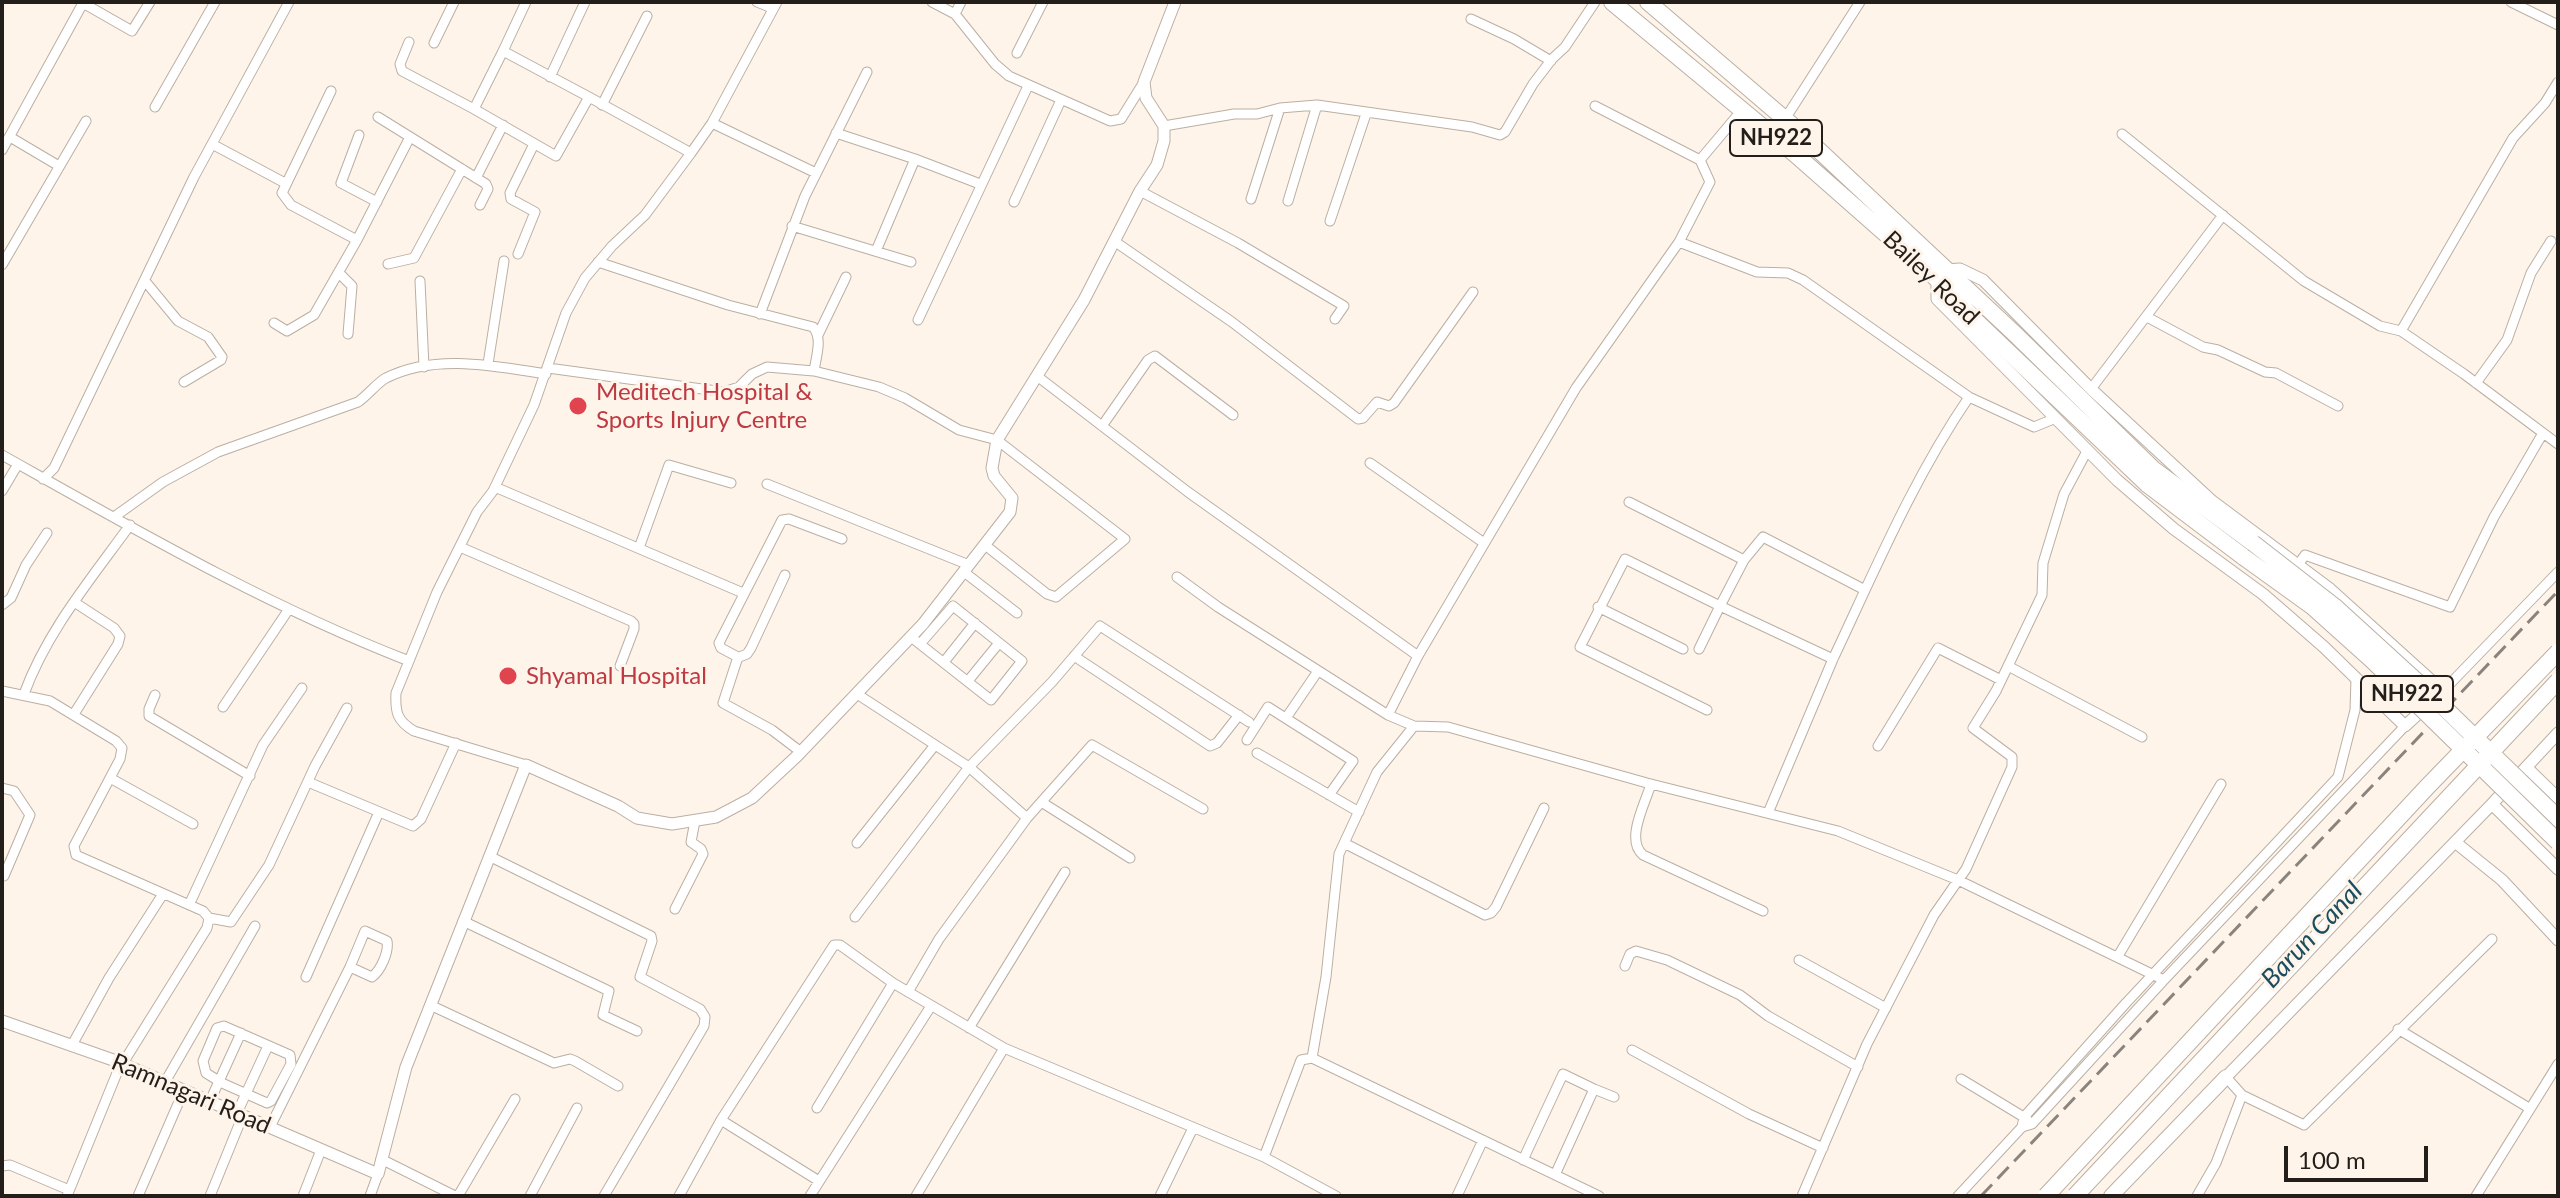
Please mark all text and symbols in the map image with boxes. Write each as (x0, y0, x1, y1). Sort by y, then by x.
road number: NH922 (1730, 120, 1822, 156)
street label: Bailey Road (1877, 225, 1985, 331)
place label: Meditech Hospital & Sports Injury Centre (596, 378, 813, 434)
marker: Meditech Hospital & Sports Injury Centre (567, 395, 589, 417)
place label: Shyamal Hospital (526, 662, 707, 690)
marker: Shyamal Hospital (497, 665, 519, 687)
road number: NH922 (2361, 676, 2453, 712)
water label: Barun Canal (2255, 876, 2369, 994)
street label: Ramnagari Road (107, 1048, 275, 1140)
scale bar (2288, 1130, 2432, 1180)
text: 100 m (2298, 1145, 2366, 1174)

